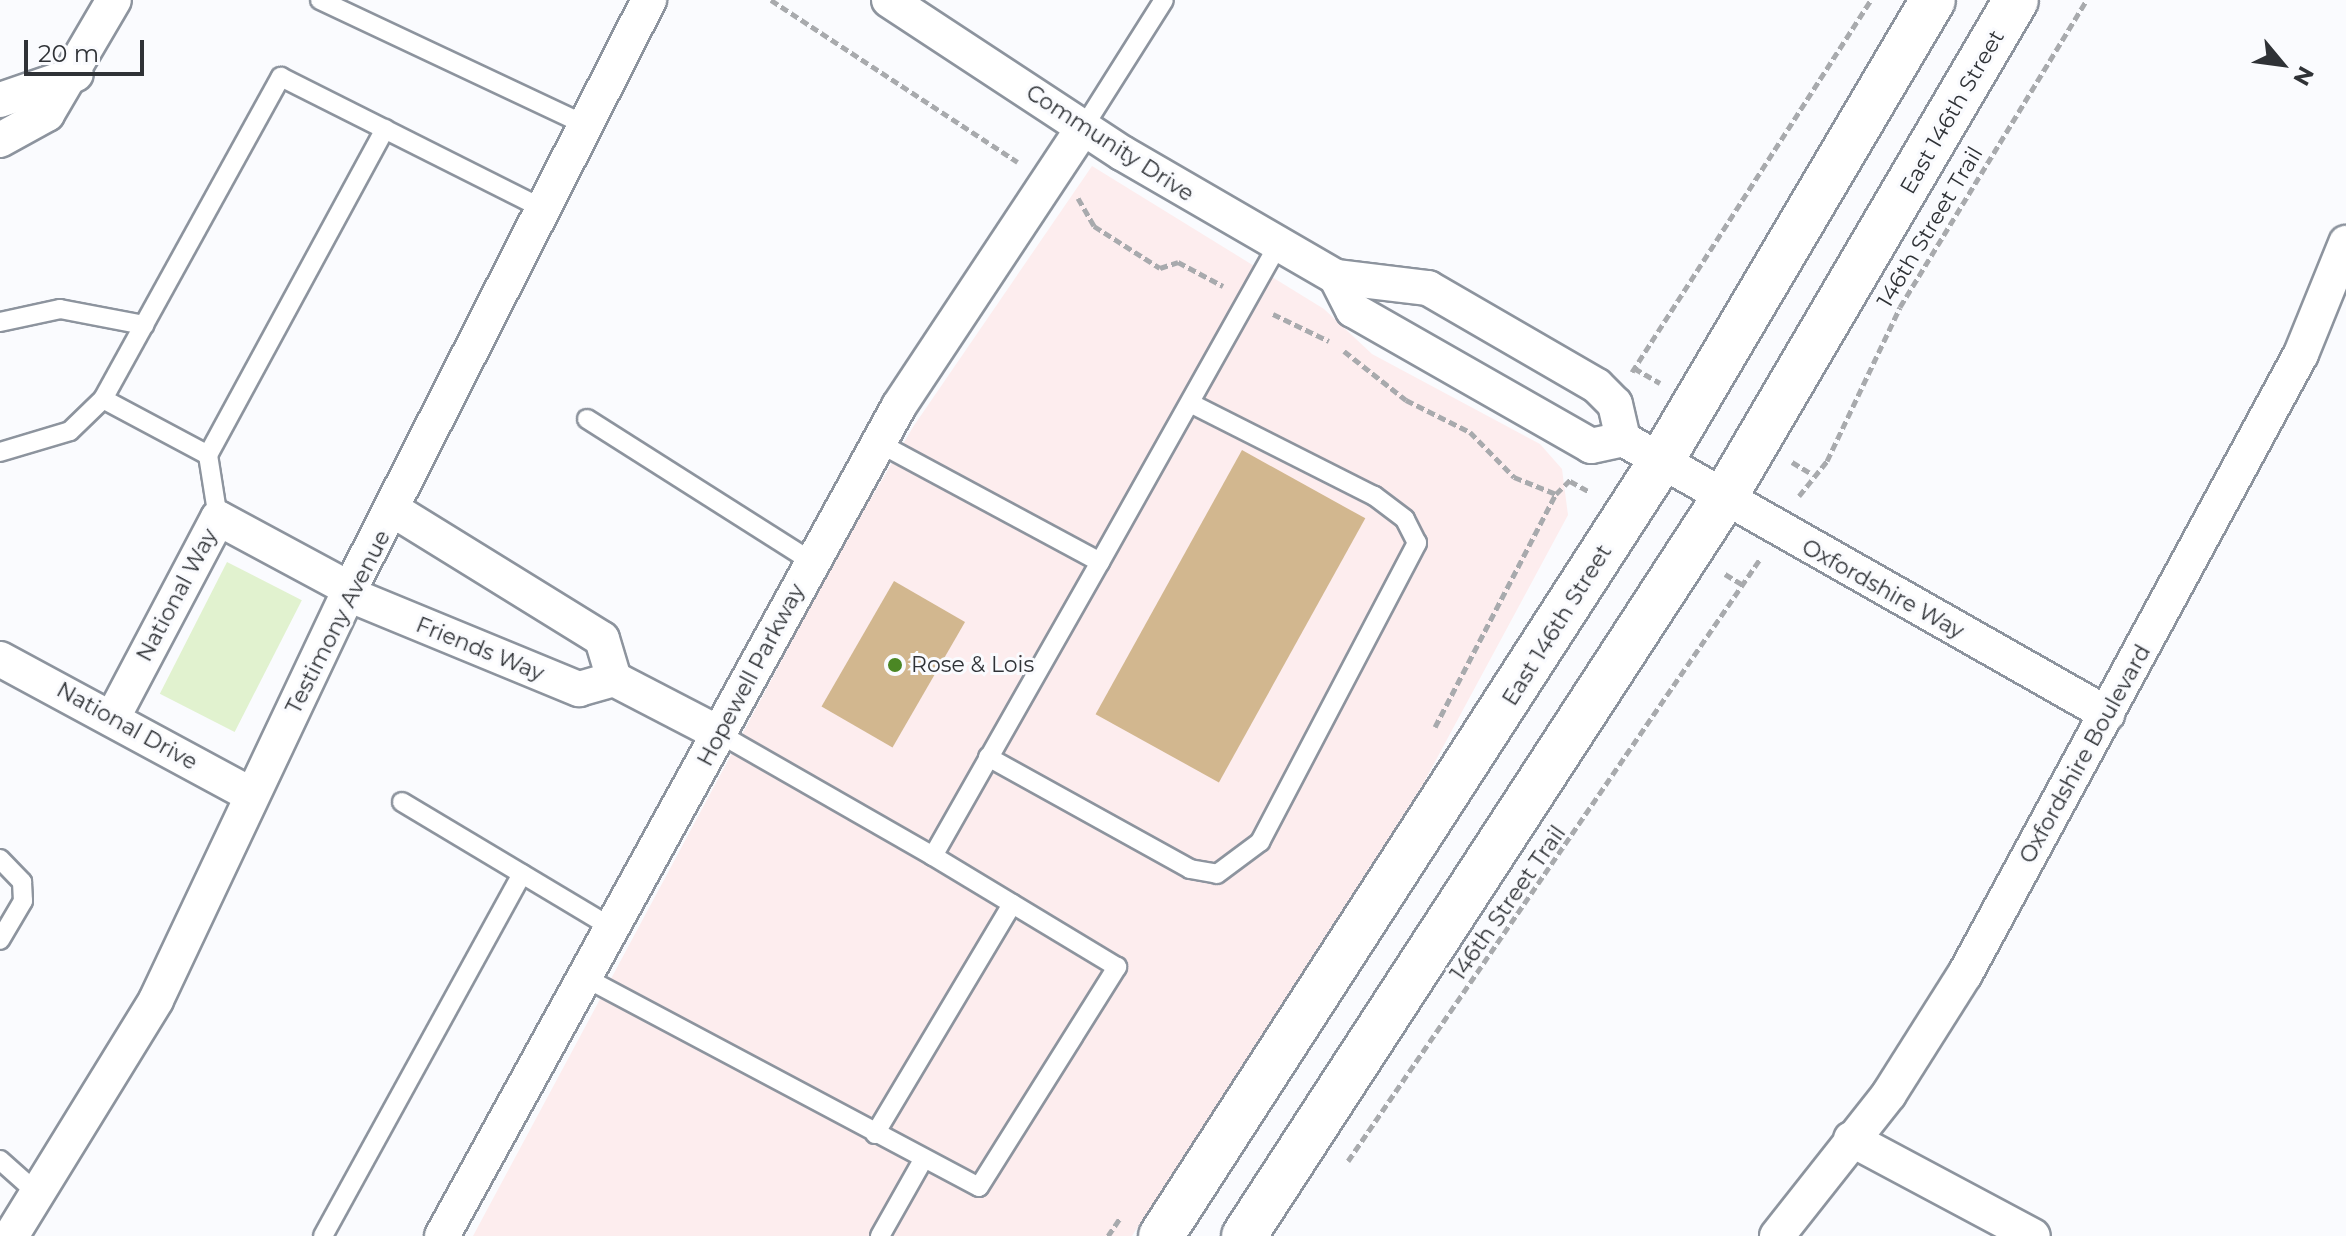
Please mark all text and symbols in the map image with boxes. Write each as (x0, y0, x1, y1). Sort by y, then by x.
scale bar (28, 24, 148, 74)
north arrow (2242, 24, 2322, 104)
street label: East 146th Street (1894, 25, 2010, 199)
text: 20 m (38, 39, 99, 68)
text: N (2287, 62, 2320, 90)
street label: Community Drive (1021, 79, 1199, 207)
street label: 146th Street Trail (1872, 142, 1988, 312)
street label: National Way (131, 524, 223, 666)
street label: Testimony Avenue (280, 526, 396, 718)
street label: Oxfordshire Way (1797, 534, 1969, 644)
street label: East 146th Street (1497, 540, 1617, 710)
street label: Hopewell Parkway (692, 579, 810, 771)
street label: Friends Way (412, 611, 548, 687)
street label: Oxfordshire Boulevard (2014, 640, 2156, 868)
place label: Rose & Lois (911, 652, 1034, 678)
marker: Rose & Lois (886, 656, 904, 674)
street label: National Drive (52, 676, 202, 776)
street label: 146th Street Trail (1445, 821, 1571, 985)

